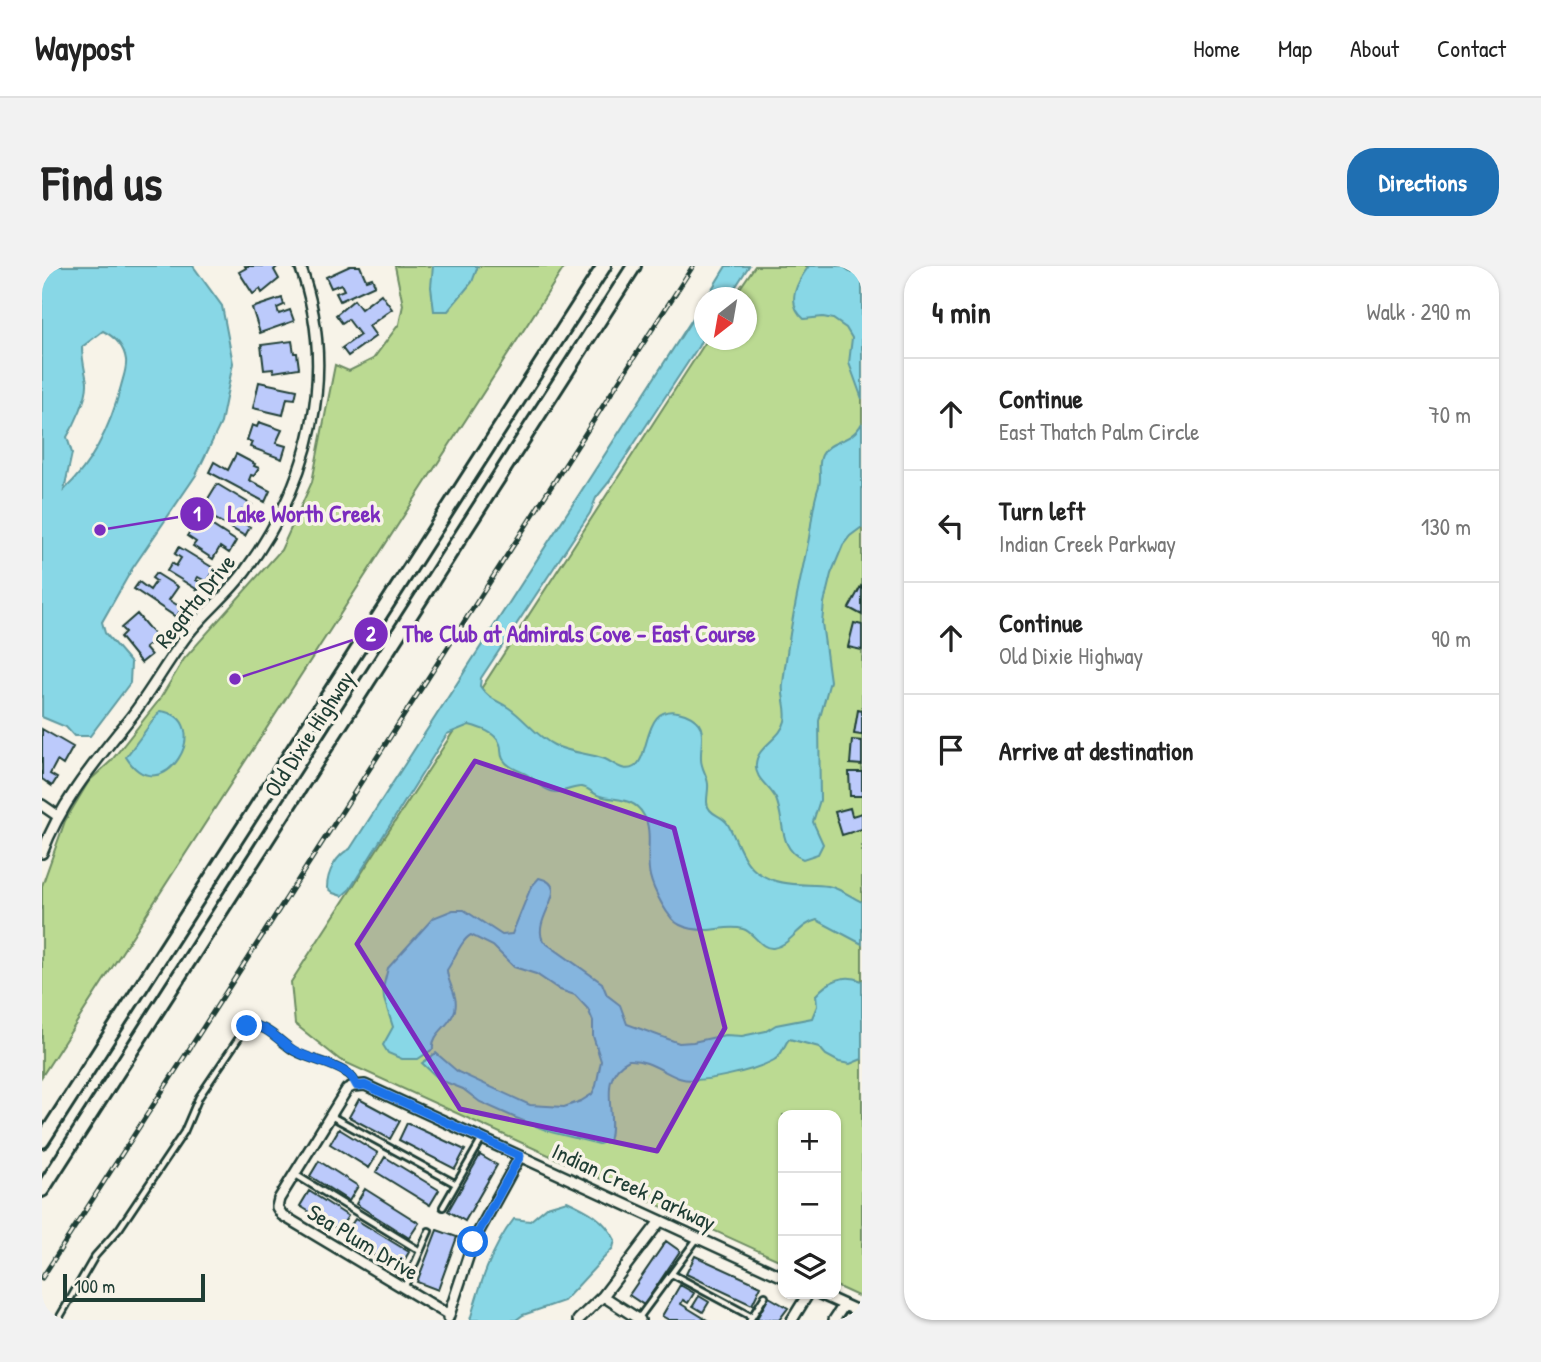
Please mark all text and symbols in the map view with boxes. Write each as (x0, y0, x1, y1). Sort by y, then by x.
text: Waypost (35, 26, 134, 70)
text: Home (1193, 32, 1240, 64)
text: Map (1278, 32, 1312, 64)
text: About (1350, 32, 1399, 64)
text: Contact (1437, 32, 1506, 64)
button: Directions (1347, 148, 1499, 216)
text: Find us (42, 149, 162, 215)
north arrow (694, 287, 757, 350)
text: 4 min (932, 292, 991, 332)
text: Walk · 290 m (1367, 296, 1471, 327)
text: Continue (999, 381, 1083, 416)
icon: ahead (932, 395, 970, 433)
text: 70 m (1428, 399, 1471, 430)
text: East Thatch Palm Circle (999, 416, 1199, 447)
callout: Lake Worth Creek (179, 491, 394, 536)
text: Turn left (999, 493, 1085, 528)
text: Lake Worth Creek (228, 497, 380, 529)
text: 1 (193, 499, 201, 528)
icon: left (932, 507, 970, 545)
text: 130 m (1421, 511, 1471, 542)
text: Indian Creek Parkway (999, 528, 1176, 559)
street label: Regatta Drive (147, 547, 242, 654)
text: Continue (999, 605, 1083, 640)
callout: The Club at Admirals Cove - East Course (354, 611, 770, 656)
text: The Club at Admirals Cove - East Course (402, 617, 756, 649)
text: 2 (366, 619, 376, 648)
icon: ahead (932, 619, 970, 657)
text: 90 m (1431, 623, 1471, 654)
text: Old Dixie Highway (999, 640, 1143, 671)
street label: Old Dixie Highway (256, 665, 361, 803)
icon: arrive (932, 731, 970, 769)
text: Arrive at destination (999, 733, 1194, 768)
route end (231, 1010, 262, 1041)
map controls (778, 1110, 841, 1299)
button: + (778, 1110, 841, 1173)
street label: Indian Creek Parkway (547, 1135, 721, 1238)
button: − (778, 1173, 841, 1236)
street label: Sea Plum Drive (302, 1196, 425, 1287)
route start (457, 1226, 488, 1257)
button: layers (778, 1236, 841, 1299)
scale bar (63, 1271, 205, 1303)
text: 100 m (74, 1273, 115, 1299)

